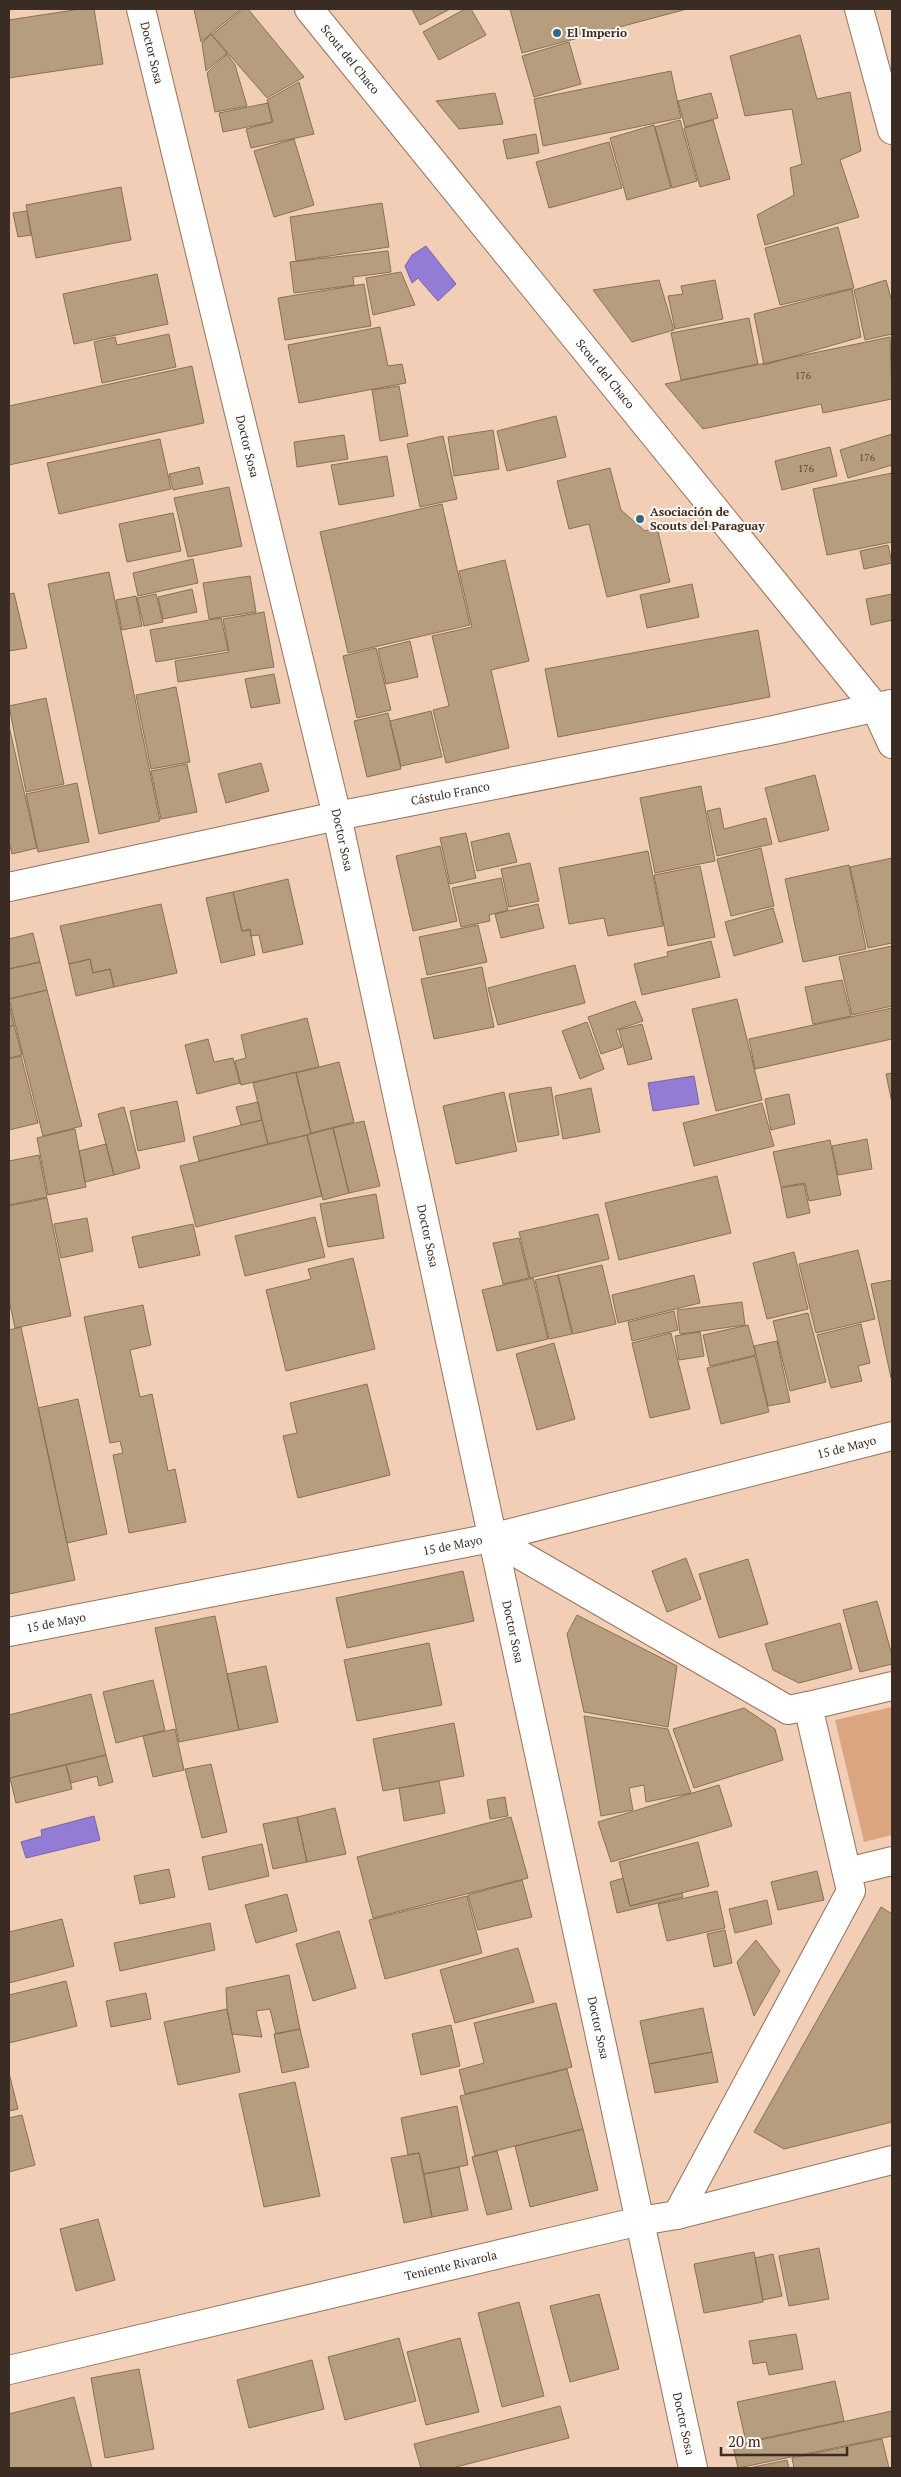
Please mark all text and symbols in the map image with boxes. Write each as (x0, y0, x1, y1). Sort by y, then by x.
street label: Doctor Sosa (137, 20, 167, 85)
street label: Scout del Chaco (318, 21, 383, 97)
place label: El Imperio (567, 25, 627, 40)
marker: El Imperio (551, 27, 563, 39)
street label: Scout del Chaco (573, 336, 638, 412)
house number: 176 (795, 369, 812, 382)
street label: Doctor Sosa (233, 413, 262, 479)
house number: 176 (859, 451, 876, 464)
house number: 176 (798, 462, 815, 475)
place label: Asociación de Scouts del Paraguay (650, 504, 765, 533)
marker: Asociación de Scouts del Paraguay (634, 513, 646, 525)
street label: Cástulo Franco (409, 778, 491, 808)
street label: Doctor Sosa (328, 807, 357, 873)
street label: Doctor Sosa (414, 1203, 442, 1269)
street label: 15 de Mayo (815, 1432, 878, 1462)
street label: 15 de Mayo (421, 1532, 484, 1558)
street label: Doctor Sosa (499, 1599, 527, 1664)
street label: 15 de Mayo (25, 1609, 87, 1635)
street label: Doctor Sosa (585, 1995, 613, 2060)
street label: Teniente Rivarola (403, 2247, 498, 2283)
street label: Doctor Sosa (670, 2391, 698, 2456)
scale bar (721, 2424, 847, 2456)
text: 20 m (728, 2431, 761, 2451)

